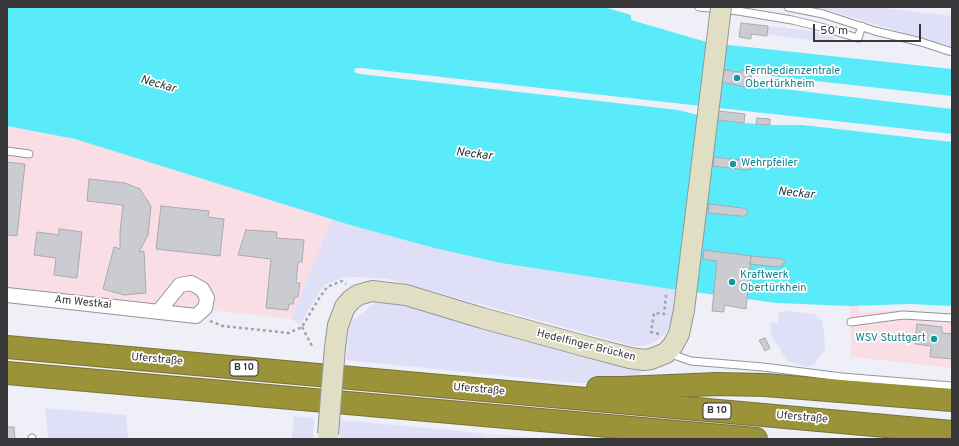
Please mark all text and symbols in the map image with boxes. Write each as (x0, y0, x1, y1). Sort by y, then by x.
scale bar (815, 16, 923, 42)
text: 50 m (820, 23, 848, 39)
place label: Fernbedienzentrale Obertürkheim (745, 65, 840, 91)
water label: Neckar (138, 73, 178, 97)
marker: Fernbedienzentrale Obertürkheim (732, 73, 742, 83)
water label: Neckar (455, 146, 493, 164)
place label: Wehrpfeiler (741, 157, 798, 171)
marker: Wehrpfeiler (728, 159, 738, 169)
water label: Neckar (777, 185, 815, 203)
place label: Kraftwerk Obertürkhein (740, 269, 807, 295)
marker: Kraftwerk Obertürkhein (727, 277, 737, 287)
street label: Am Westkai (54, 293, 112, 313)
street label: Hedelfinger Brücken (535, 327, 637, 365)
place label: WSV Stuttgart (856, 332, 926, 346)
marker: WSV Stuttgart (929, 334, 939, 344)
street label: Uferstraße (131, 351, 183, 369)
road number: B 10 (230, 360, 258, 376)
street label: Uferstraße (453, 381, 505, 399)
road number: B 10 (703, 403, 731, 419)
street label: Uferstraße (776, 409, 828, 427)

